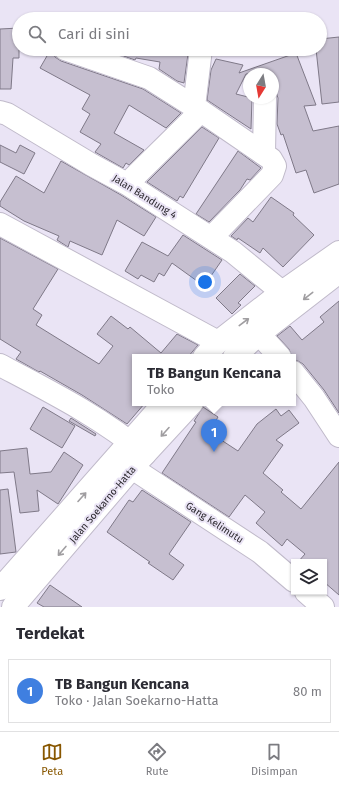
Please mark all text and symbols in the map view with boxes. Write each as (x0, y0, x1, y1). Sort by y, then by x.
search box (12, 12, 327, 56)
icon: search (26, 23, 48, 45)
text: Cari di sini (58, 25, 130, 43)
north arrow (243, 68, 279, 104)
street label: Jalan Bandung 4 (110, 172, 179, 222)
your location (195, 272, 215, 292)
one-way arrow (303, 291, 314, 300)
one-way arrow (238, 318, 249, 326)
popup (132, 354, 296, 406)
text: TB Bangun Kencana (147, 364, 281, 382)
text: Toko (147, 382, 175, 397)
pin: 1 (201, 419, 227, 452)
one-way arrow (161, 427, 170, 437)
street label: Jalan Soekarno-Hatta (67, 464, 138, 546)
one-way arrow (77, 492, 87, 502)
street label: Gang Kelimutu (183, 500, 245, 546)
one-way arrow (57, 546, 66, 556)
map controls (291, 559, 327, 595)
button: layers (291, 559, 327, 595)
text: Terdekat (16, 623, 85, 644)
text: TB Bangun Kencana (55, 675, 189, 693)
text: 1 (27, 684, 33, 699)
text: 80 m (293, 684, 322, 699)
text: Toko · Jalan Soekarno-Hatta (55, 693, 219, 708)
tab: Peta (41, 741, 63, 778)
tab: Rute (146, 741, 169, 778)
tab: Disimpan (251, 741, 298, 778)

